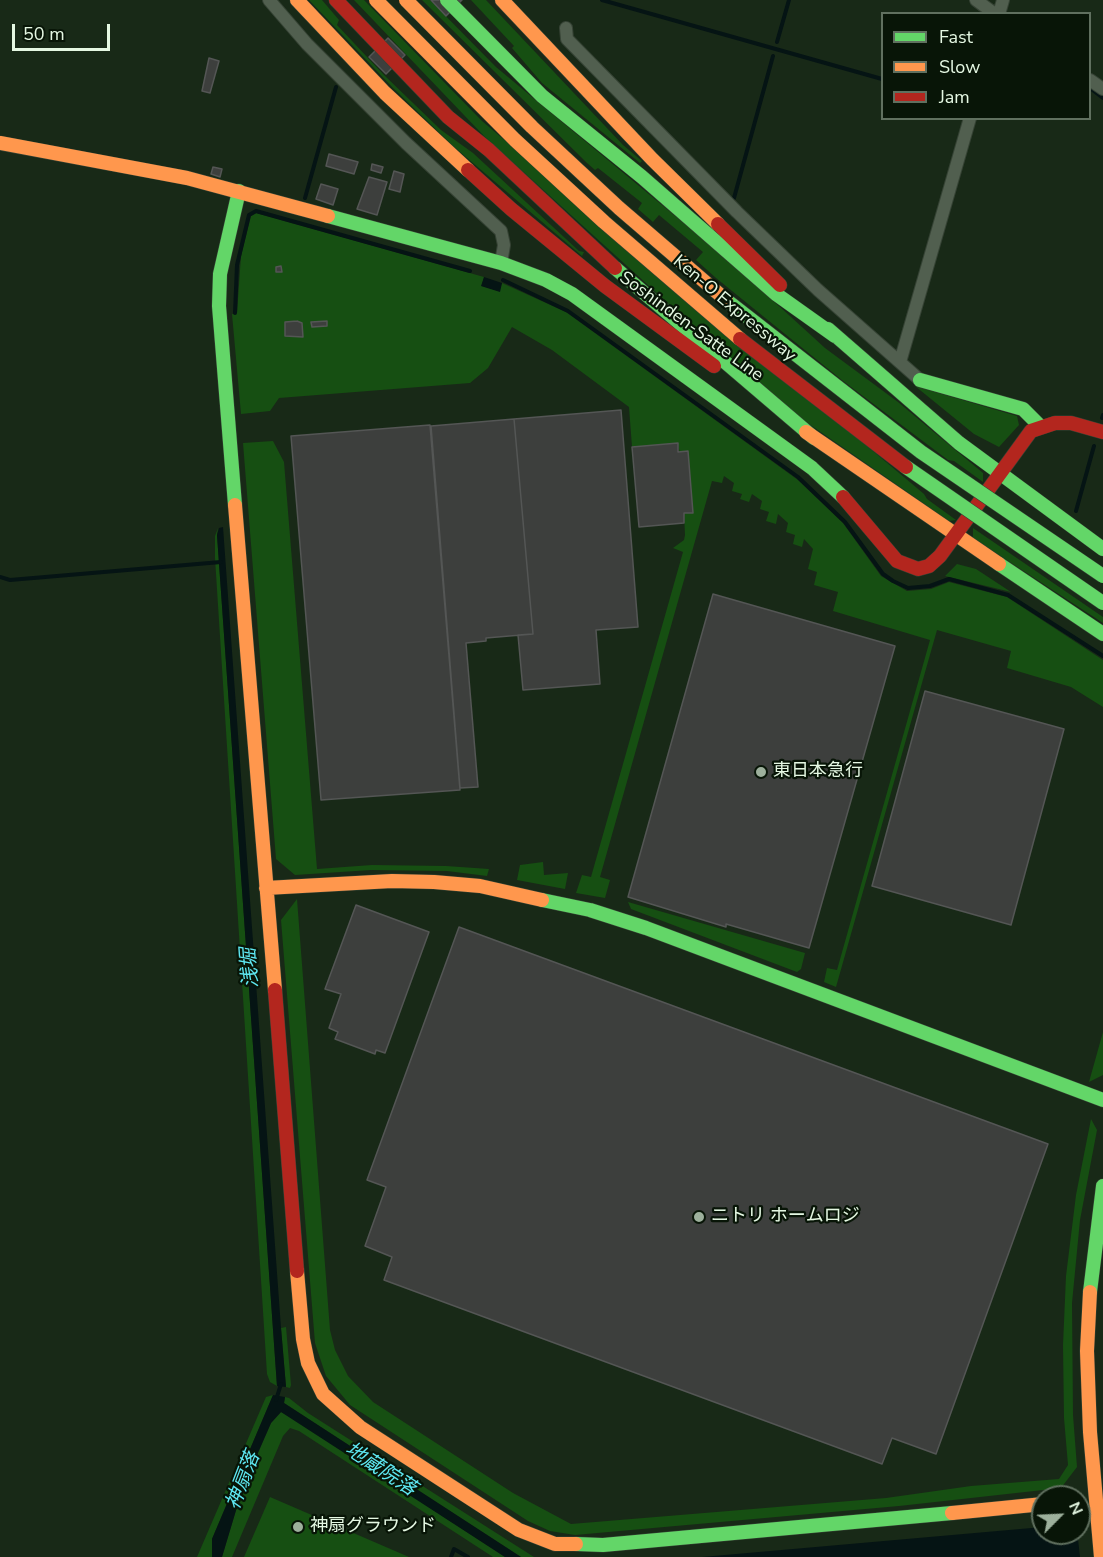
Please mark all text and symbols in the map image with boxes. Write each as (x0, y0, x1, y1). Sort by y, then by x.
scale bar (15, 12, 112, 50)
legend (881, 12, 1091, 120)
text: 50 m (23, 22, 65, 46)
text: Fast (939, 25, 973, 49)
text: Slow (939, 55, 980, 79)
text: Jam (939, 85, 970, 109)
street label: Ken-O Expressway (668, 251, 800, 367)
street label: Soshinden-Satte Line (615, 267, 767, 387)
place label: 東日本急行 (773, 761, 863, 783)
marker: 東日本急行 (754, 765, 768, 779)
water label: 浅堀 (238, 947, 264, 989)
place label: ニトリ ホームロジ (711, 1206, 860, 1228)
marker: ニトリ ホームロジ (692, 1210, 706, 1224)
water label: 地蔵院落 (340, 1438, 420, 1502)
water label: 神扇落 (222, 1449, 266, 1513)
north arrow (1031, 1485, 1091, 1545)
text: N (1063, 1499, 1088, 1518)
place label: 神扇グラウンド (310, 1516, 436, 1538)
marker: 神扇グラウンド (291, 1520, 305, 1534)

